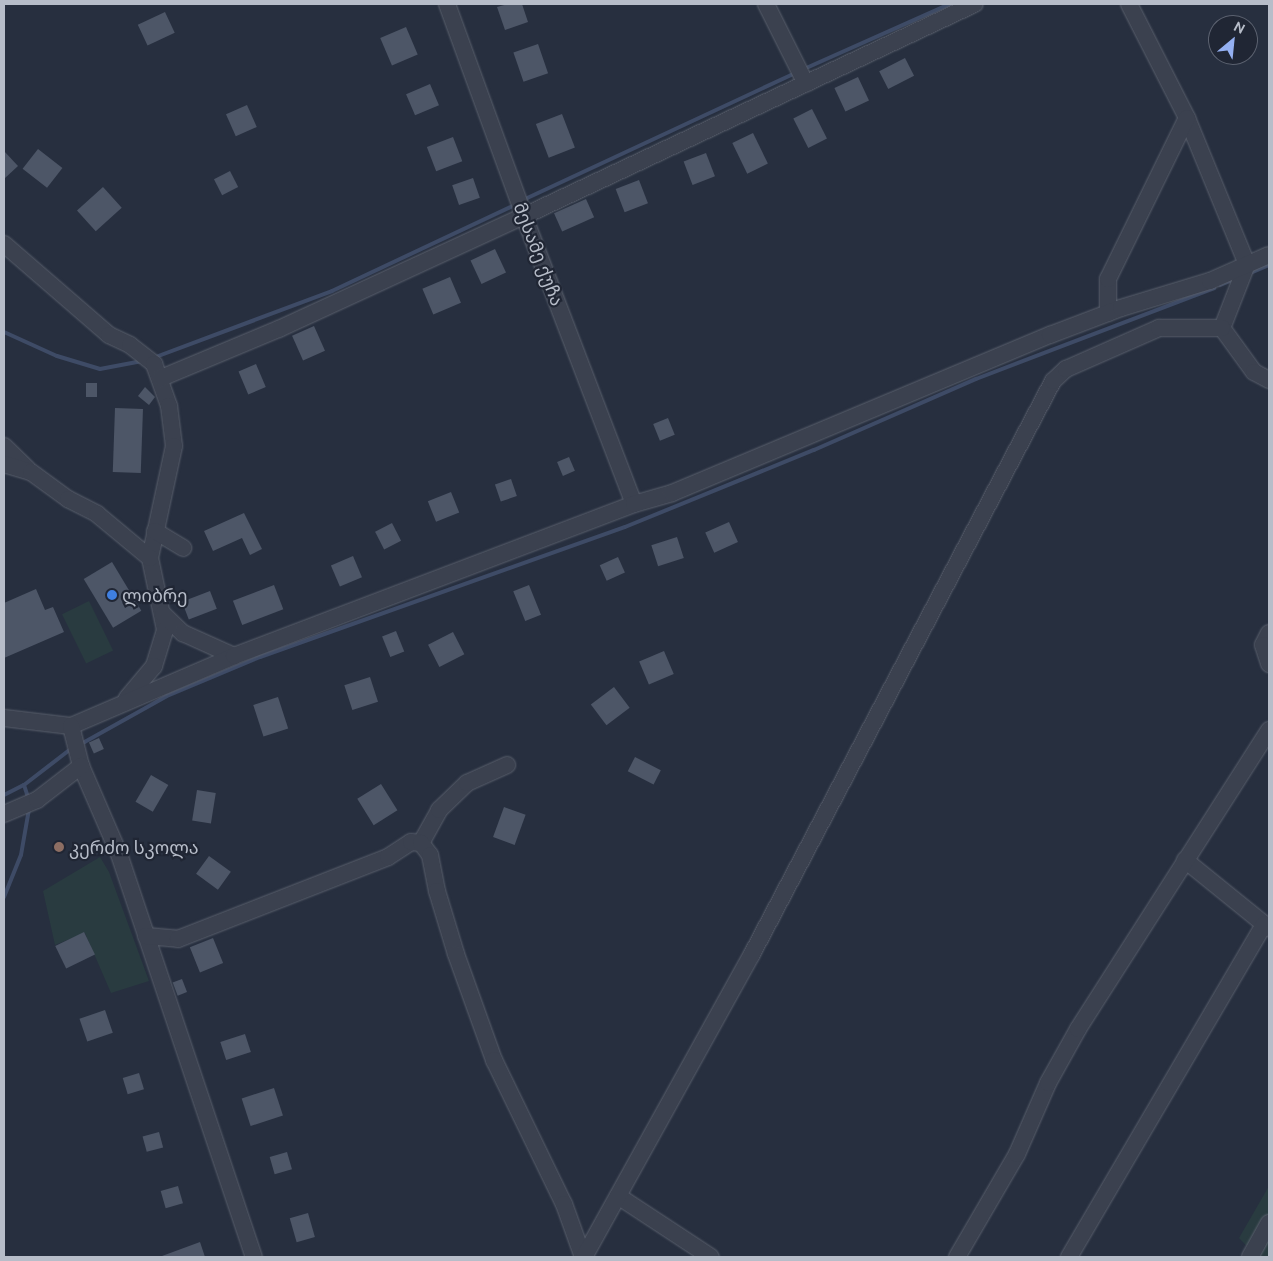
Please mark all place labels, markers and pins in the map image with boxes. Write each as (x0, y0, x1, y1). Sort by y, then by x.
place label: ლიბრე (122, 584, 188, 606)
marker: ლიბრე (106, 589, 118, 601)
place label: კერძო სკოლა (69, 836, 199, 858)
marker: კერძო სკოლა (53, 841, 65, 853)

